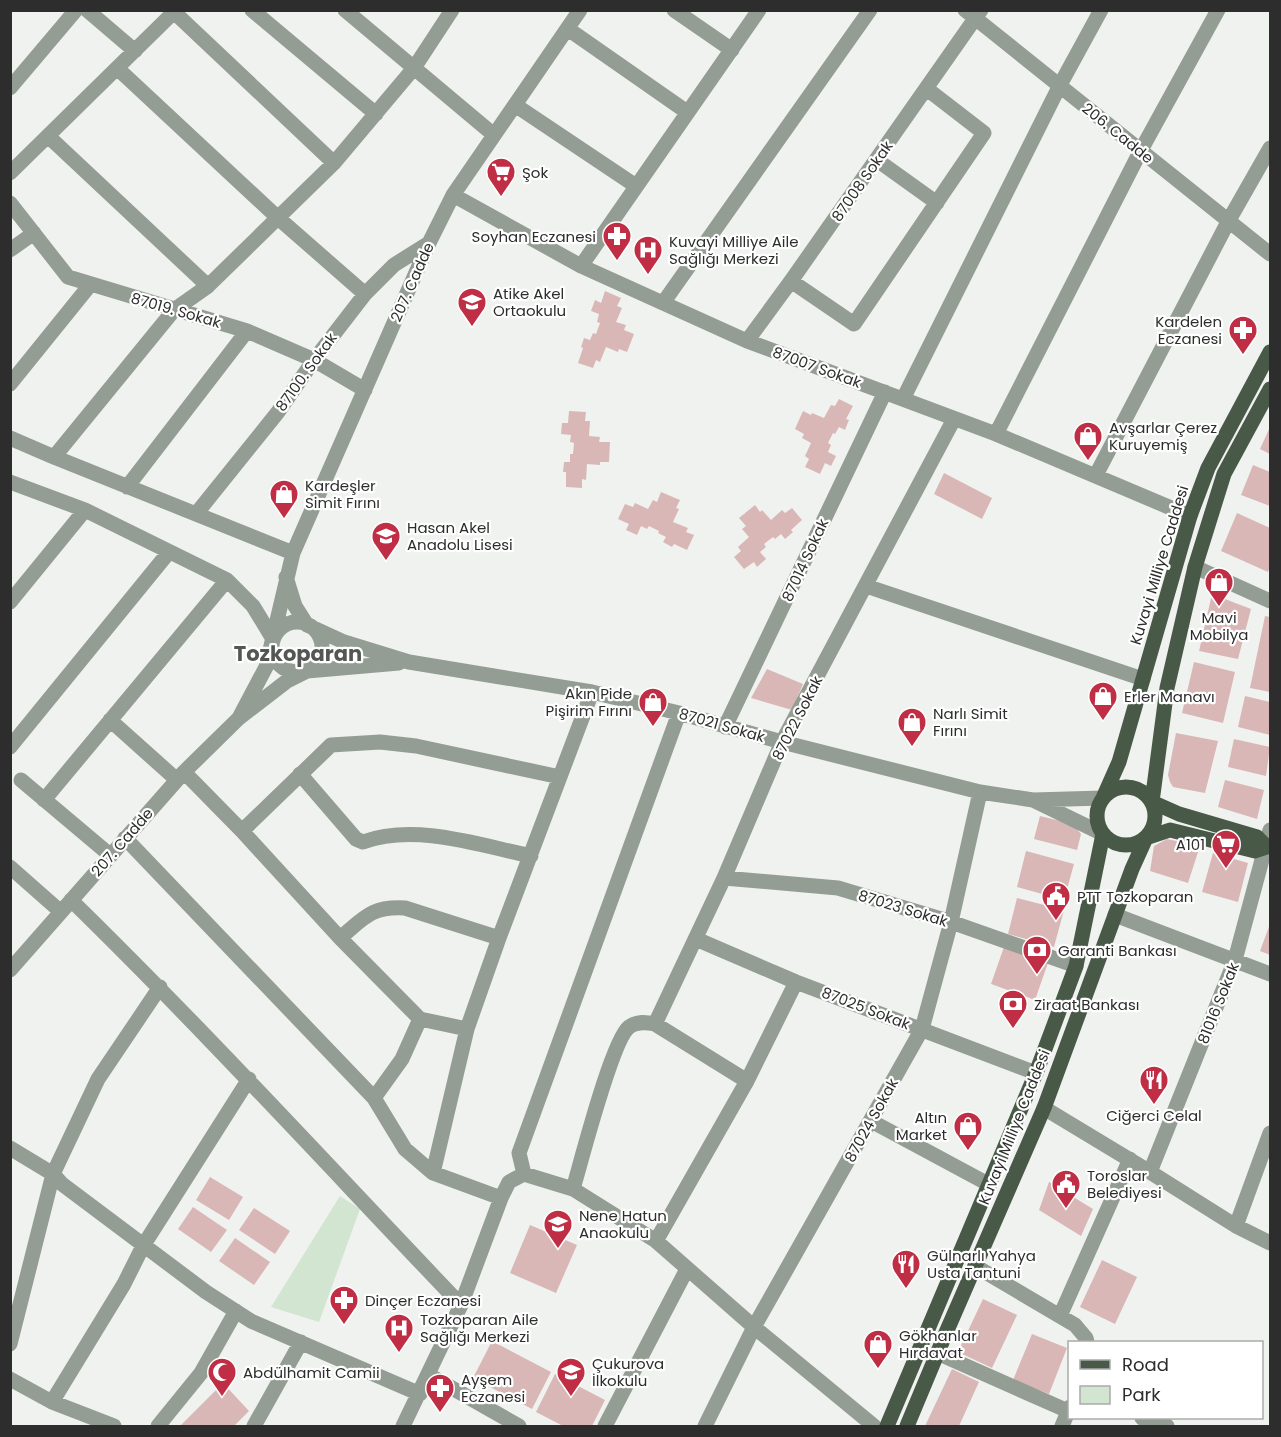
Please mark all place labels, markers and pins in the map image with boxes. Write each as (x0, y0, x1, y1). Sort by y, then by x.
supermarket icon: Şok (485, 156, 517, 198)
place label: Şok (522, 162, 548, 183)
pharmacy icon: Soyhan Eczanesi (601, 220, 633, 262)
place label: Soyhan Eczanesi (472, 226, 596, 247)
place label: Kuvayi Milliye Aile Sağlığı Merkezi (669, 231, 799, 269)
hospital icon: Kuvayi Milliye Aile Sağlığı Merkezi (632, 234, 664, 276)
place label: Atike Akel Ortaokulu (493, 283, 566, 321)
school or university icon: Atike Akel Ortaokulu (456, 286, 488, 328)
place label: Kardelen Eczanesi (1155, 311, 1222, 349)
pharmacy icon: Kardelen Eczanesi (1227, 314, 1259, 356)
place label: Avşarlar Çerez Kuruyemiş (1109, 417, 1217, 455)
shop icon: Avşarlar Çerez Kuruyemiş (1072, 420, 1104, 462)
place label: Kardeşler Simit Fırını (305, 475, 380, 513)
shop icon: Kardeşler Simit Fırını (268, 478, 300, 520)
place label: Hasan Akel Anadolu Lisesi (407, 517, 513, 555)
school or university icon: Hasan Akel Anadolu Lisesi (370, 520, 402, 562)
shop icon: Mavi Mobilya (1203, 566, 1235, 608)
place label: Mavi Mobilya (1190, 607, 1248, 645)
shop icon: Erler Manavı (1087, 680, 1119, 722)
place label: Akın Pide Pişirim Fırını (546, 683, 632, 721)
shop icon: Akın Pide Pişirim Fırını (637, 686, 669, 728)
place label: Erler Manavı (1124, 686, 1215, 707)
place label: Narlı Simit Fırını (933, 703, 1008, 741)
shop icon: Narlı Simit Fırını (896, 706, 928, 748)
supermarket icon: A101 (1210, 828, 1242, 870)
place label: A101 (1176, 834, 1205, 855)
public building icon: PTT Tozkoparan (1040, 880, 1072, 922)
place label: PTT Tozkoparan (1077, 886, 1193, 907)
bank icon: Garanti Bankası (1021, 934, 1053, 976)
place label: Garanti Bankası (1058, 940, 1177, 961)
bank icon: Ziraat Bankası (997, 988, 1029, 1030)
place label: Ziraat Bankası (1034, 994, 1139, 1015)
restaurant icon: Ciğerci Celal (1138, 1064, 1170, 1106)
place label: Ciğerci Celal (1106, 1105, 1202, 1126)
place label: Altın Market (896, 1107, 947, 1145)
shop icon: Altın Market (952, 1110, 984, 1152)
place label: Toroslar Belediyesi (1087, 1165, 1162, 1203)
public building icon: Toroslar Belediyesi (1050, 1168, 1082, 1210)
place label: Nene Hatun Anaokulu (579, 1205, 667, 1243)
school or university icon: Nene Hatun Anaokulu (542, 1208, 574, 1250)
place label: Gülnarlı Yahya Usta Tantuni (927, 1245, 1036, 1283)
restaurant icon: Gülnarlı Yahya Usta Tantuni (890, 1248, 922, 1290)
pharmacy icon: Dinçer Eczanesi (328, 1284, 360, 1326)
place label: Dinçer Eczanesi (365, 1290, 481, 1311)
place label: Tozkoparan Aile Sağlığı Merkezi (420, 1309, 538, 1347)
hospital icon: Tozkoparan Aile Sağlığı Merkezi (383, 1312, 415, 1354)
place label: Gökhanlar Hırdavat (899, 1325, 977, 1363)
shop icon: Gökhanlar Hırdavat (862, 1328, 894, 1370)
place label: Çukurova İlkokulu (592, 1353, 664, 1391)
mosque icon: Abdülhamit Camii (206, 1356, 238, 1398)
school or university icon: Çukurova İlkokulu (555, 1356, 587, 1398)
place label: Abdülhamit Camii (243, 1362, 380, 1383)
place label: Ayşem Eczanesi (461, 1369, 525, 1407)
pharmacy icon: Ayşem Eczanesi (424, 1372, 456, 1414)

